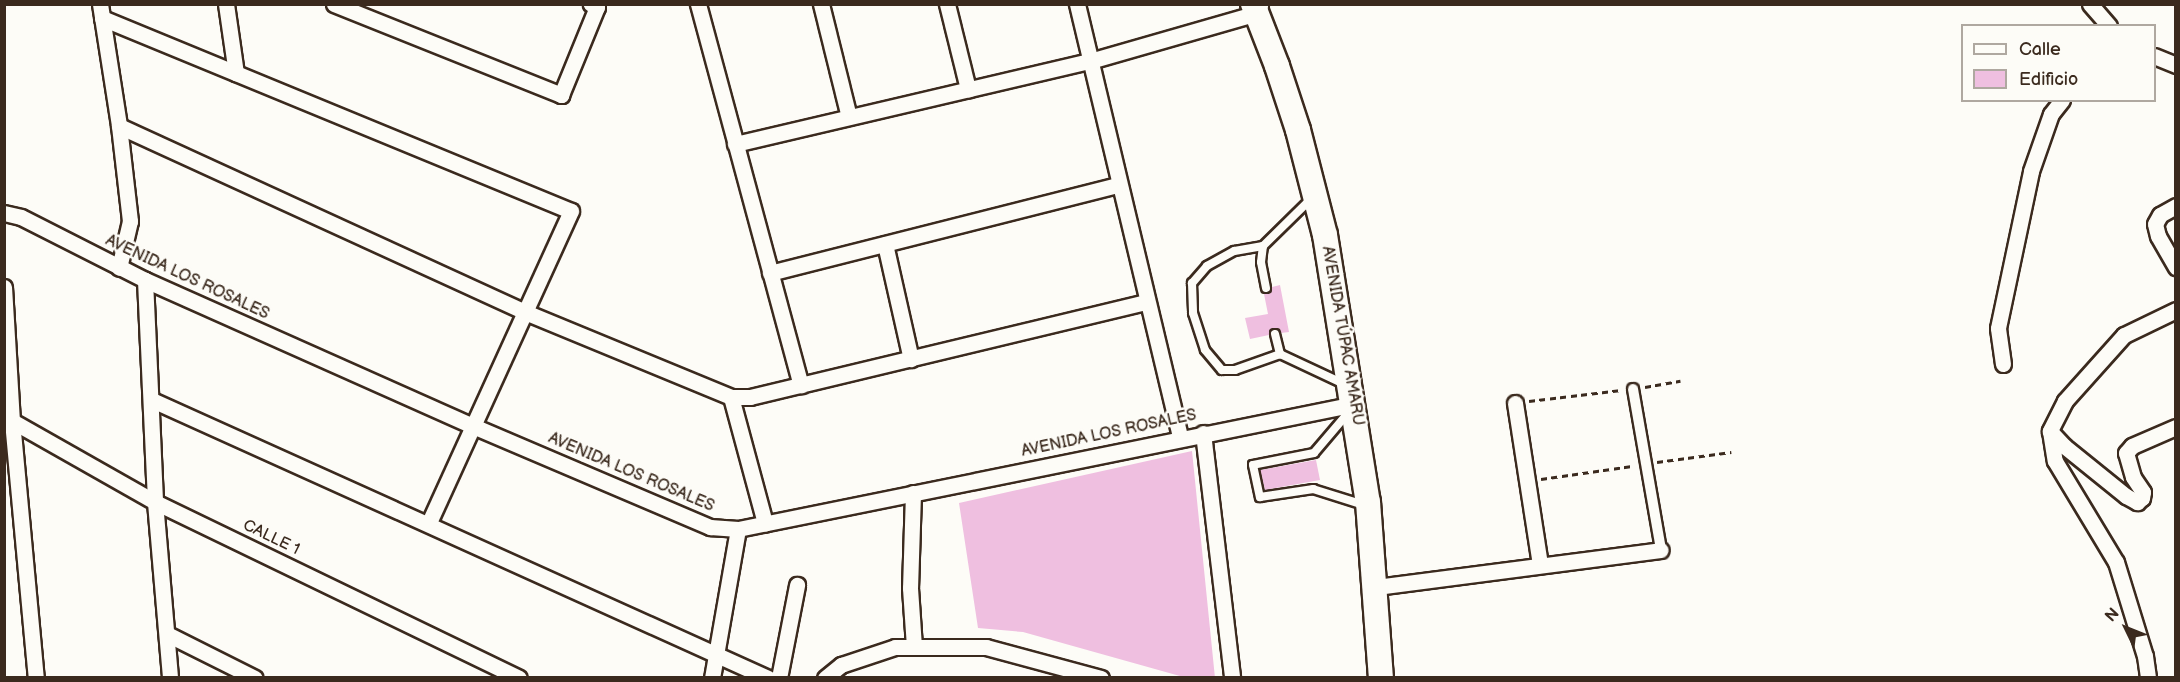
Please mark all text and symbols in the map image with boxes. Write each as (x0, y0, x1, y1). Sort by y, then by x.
legend (1961, 24, 2156, 102)
text: Calle (2019, 39, 2061, 60)
text: Edificio (2019, 69, 2078, 90)
street label: AVENIDA LOS ROSALES (102, 232, 272, 324)
street label: AVENIDA TÚPAC AMARU (1317, 245, 1367, 427)
street label: AVENIDA LOS ROSALES (1020, 406, 1198, 462)
street label: AVENIDA LOS ROSALES (545, 429, 717, 517)
street label: CALLE 1 (240, 516, 302, 560)
north arrow (2096, 598, 2156, 658)
text: N (2101, 605, 2124, 626)

